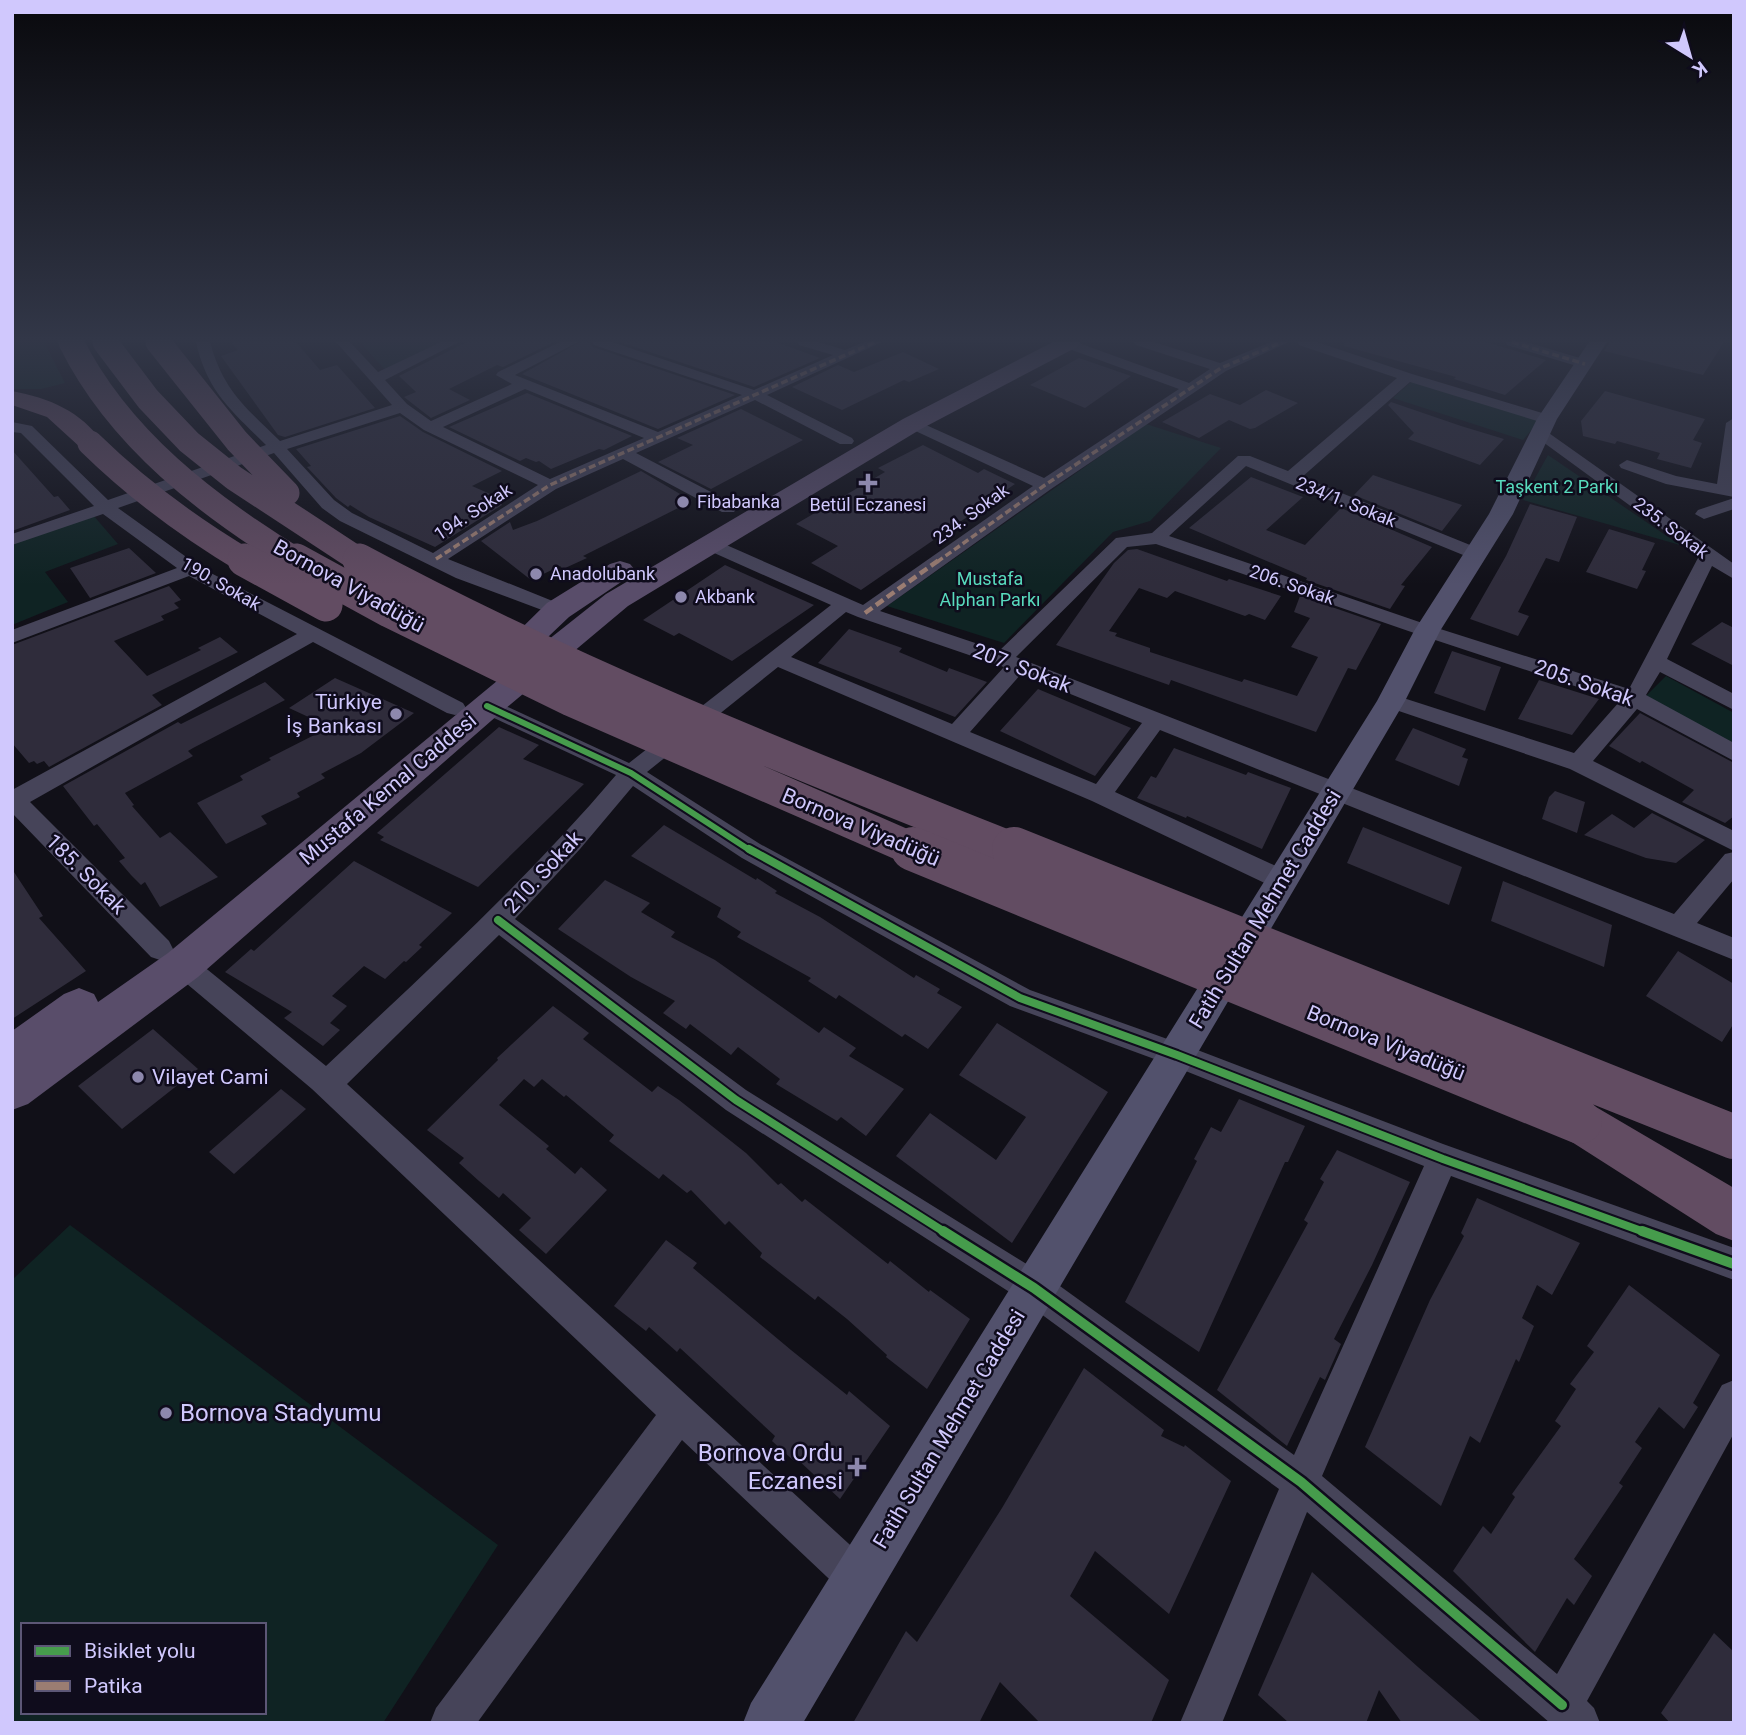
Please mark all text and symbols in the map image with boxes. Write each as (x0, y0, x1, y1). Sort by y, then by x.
north arrow (1655, 21, 1725, 91)
text: K (1687, 56, 1712, 83)
street label: 234/1. Sokak (1293, 472, 1400, 531)
marker: Betül Eczanesi (860, 475, 876, 491)
park label: Taşkent 2 Parkı (1496, 476, 1618, 497)
street label: 194. Sokak (430, 478, 516, 545)
street label: 234. Sokak (929, 479, 1013, 548)
place label: Fibabanka (697, 491, 780, 512)
street label: 235. Sokak (1630, 493, 1714, 563)
marker: Fibabanka (675, 494, 691, 510)
place label: Betül Eczanesi (810, 494, 926, 515)
street label: Bornova Viyadüğü (269, 535, 429, 637)
street label: 190. Sokak (178, 552, 266, 615)
street label: 206. Sokak (1247, 560, 1338, 609)
place label: Anadolubank (550, 563, 656, 584)
marker: Anadolubank (528, 566, 544, 582)
park label: Mustafa Alphan Parkı (939, 568, 1041, 610)
place label: Akbank (695, 586, 756, 607)
marker: Akbank (673, 589, 689, 605)
street label: 207. Sokak (969, 638, 1075, 698)
street label: 205. Sokak (1531, 655, 1637, 711)
place label: Türkiye İş Bankası (286, 690, 382, 738)
marker: Türkiye İş Bankası (388, 706, 404, 722)
street label: Mustafa Kemal Caddesi (295, 708, 481, 870)
street label: Bornova Viyadüğü (779, 783, 943, 871)
street label: Fatih Sultan Mehmet Caddesi (1184, 785, 1346, 1033)
street label: 210. Sokak (499, 826, 587, 918)
street label: 185. Sokak (41, 829, 131, 919)
street label: Bornova Viyadüğü (1303, 1000, 1469, 1086)
place label: Vilayet Cami (152, 1065, 268, 1089)
marker: Vilayet Cami (130, 1069, 146, 1085)
street label: Fatih Sultan Mehmet Caddesi (868, 1305, 1030, 1553)
place label: Bornova Stadyumu (180, 1399, 382, 1427)
marker: Bornova Stadyumu (158, 1405, 174, 1421)
place label: Bornova Ordu Eczanesi (698, 1439, 843, 1495)
marker: Bornova Ordu Eczanesi (849, 1459, 865, 1475)
legend (21, 1623, 266, 1714)
text: Bisiklet yolu (84, 1639, 196, 1663)
text: Patika (84, 1674, 143, 1698)

